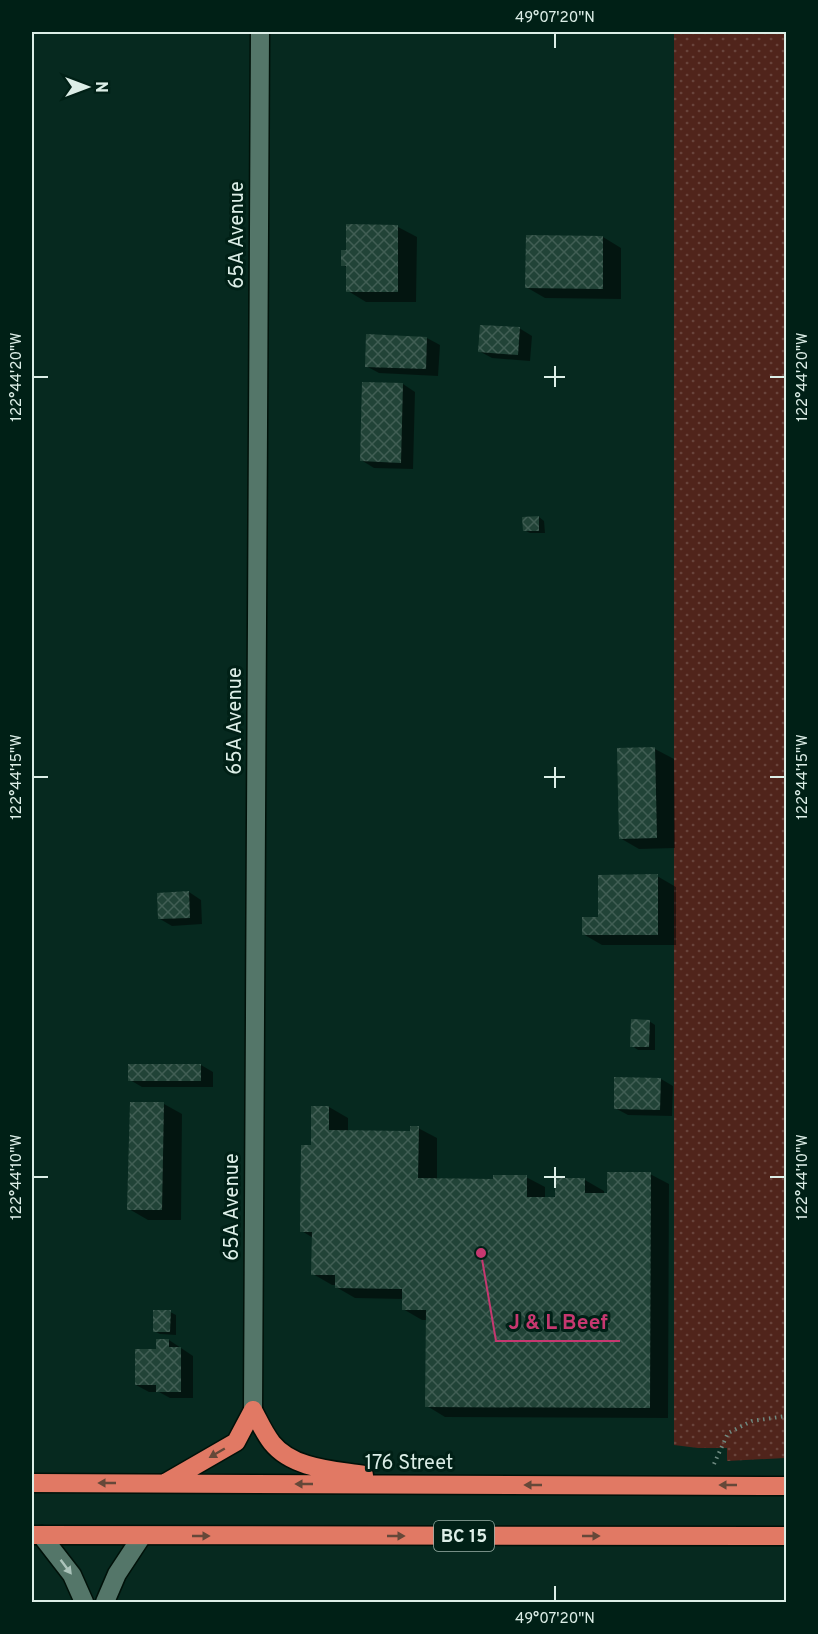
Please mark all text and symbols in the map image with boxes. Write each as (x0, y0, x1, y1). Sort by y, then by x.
text: 49°07'20"N (515, 9, 595, 28)
north arrow (57, 57, 117, 117)
text: N (90, 81, 110, 93)
street label: 65A Avenue (225, 181, 251, 289)
text: 122°44'20"W (8, 332, 27, 422)
text: 122°44'20"W (794, 332, 813, 422)
street label: 65A Avenue (223, 667, 249, 775)
text: 122°44'15"W (8, 734, 27, 820)
text: 122°44'15"W (794, 734, 813, 820)
text: 122°44'10"W (8, 1134, 27, 1220)
text: 122°44'10"W (794, 1134, 813, 1220)
street label: 65A Avenue (220, 1153, 246, 1261)
callout: J & L Beef (496, 1302, 620, 1341)
text: J & L Beef (508, 1310, 608, 1337)
one-way arrow (208, 1448, 225, 1458)
street label: 176 Street (365, 1451, 453, 1477)
one-way arrow (97, 1478, 116, 1488)
one-way arrow (295, 1479, 314, 1489)
one-way arrow (524, 1480, 543, 1490)
one-way arrow (719, 1480, 738, 1490)
road number: BC 15 (434, 1521, 494, 1551)
one-way arrow (191, 1531, 210, 1541)
one-way arrow (386, 1531, 405, 1541)
one-way arrow (581, 1531, 600, 1541)
one-way arrow (59, 1559, 71, 1574)
text: 49°07'20"N (515, 1610, 595, 1629)

